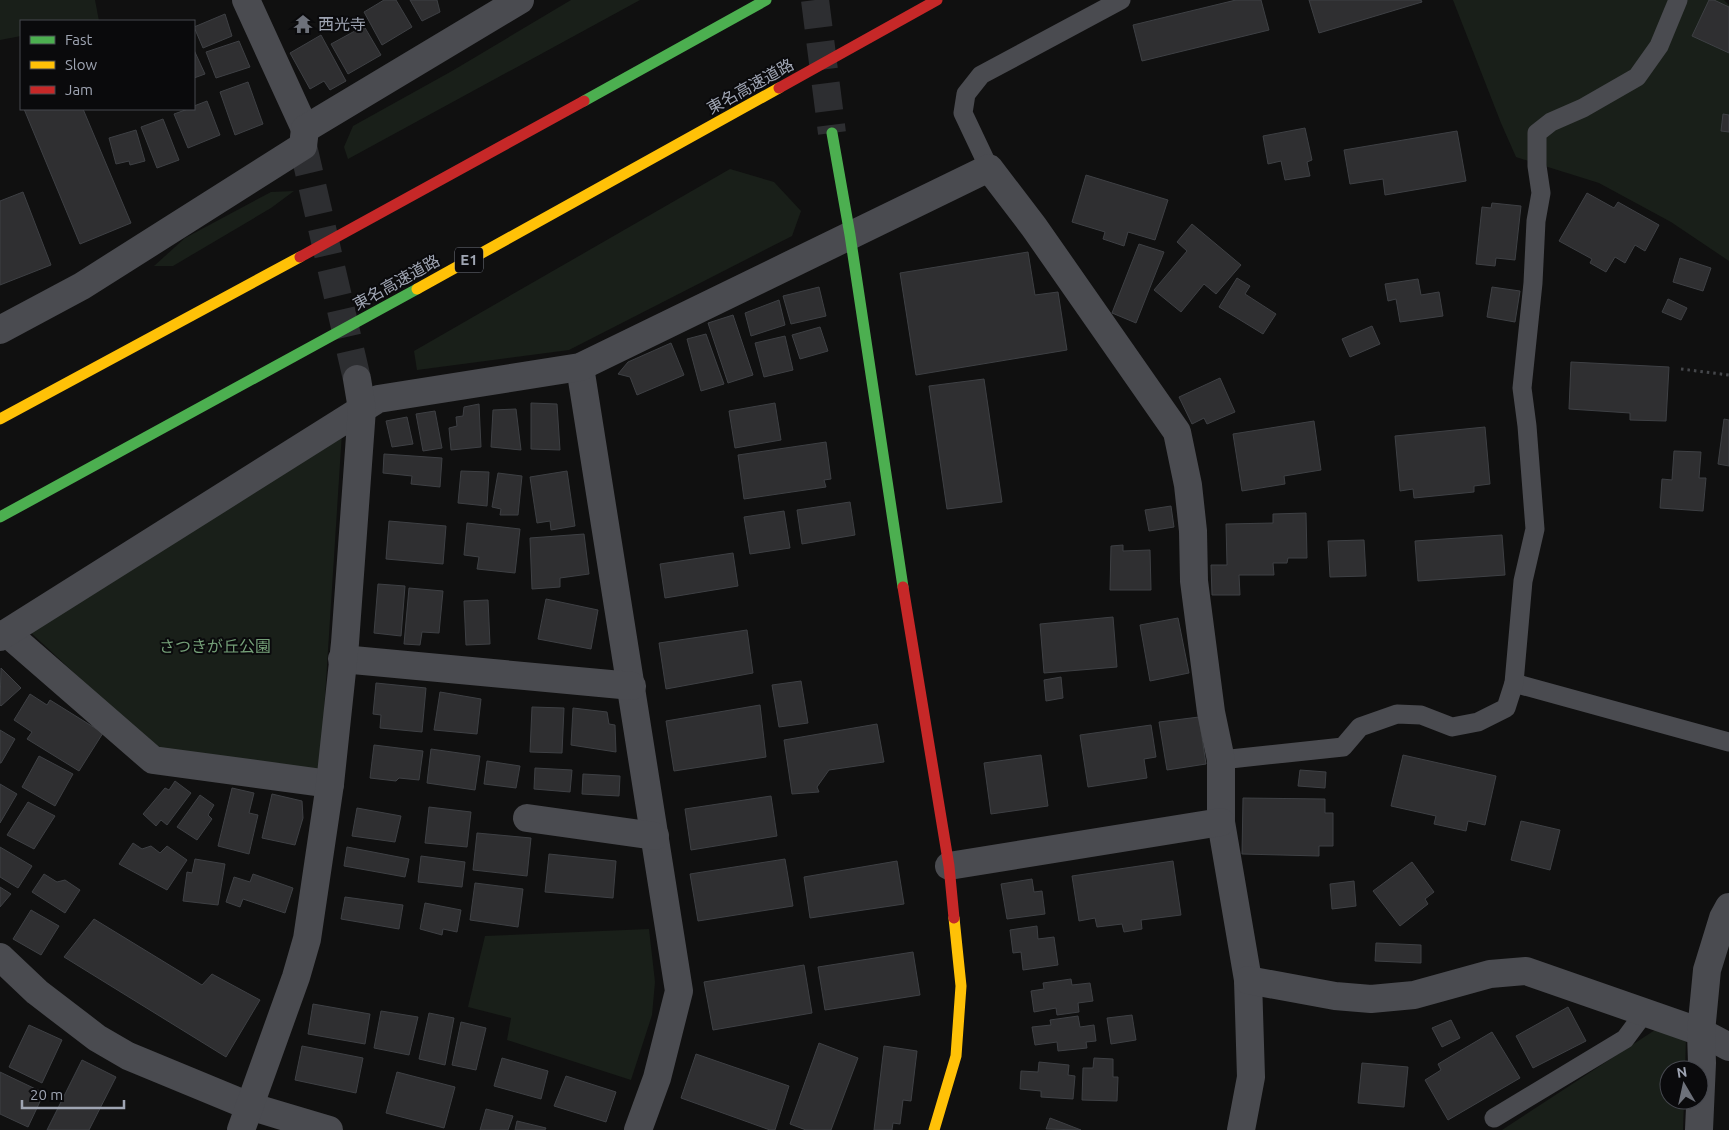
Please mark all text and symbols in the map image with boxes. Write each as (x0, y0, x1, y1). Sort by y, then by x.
temple icon: 西光寺 (292, 13, 314, 35)
place label: 西光寺 (318, 15, 366, 33)
legend (20, 20, 195, 110)
text: Fast (65, 31, 93, 48)
street label: 東名高速道路 (704, 55, 796, 117)
text: Slow (65, 56, 98, 73)
text: Jam (65, 81, 93, 98)
road number: E1 (455, 248, 483, 272)
street label: 東名高速道路 (350, 251, 442, 313)
park label: さつきが丘公園 (159, 637, 271, 655)
north arrow (1659, 1060, 1709, 1110)
text: N (1676, 1063, 1688, 1081)
scale bar (22, 1078, 125, 1110)
text: 20 m (30, 1086, 63, 1103)

